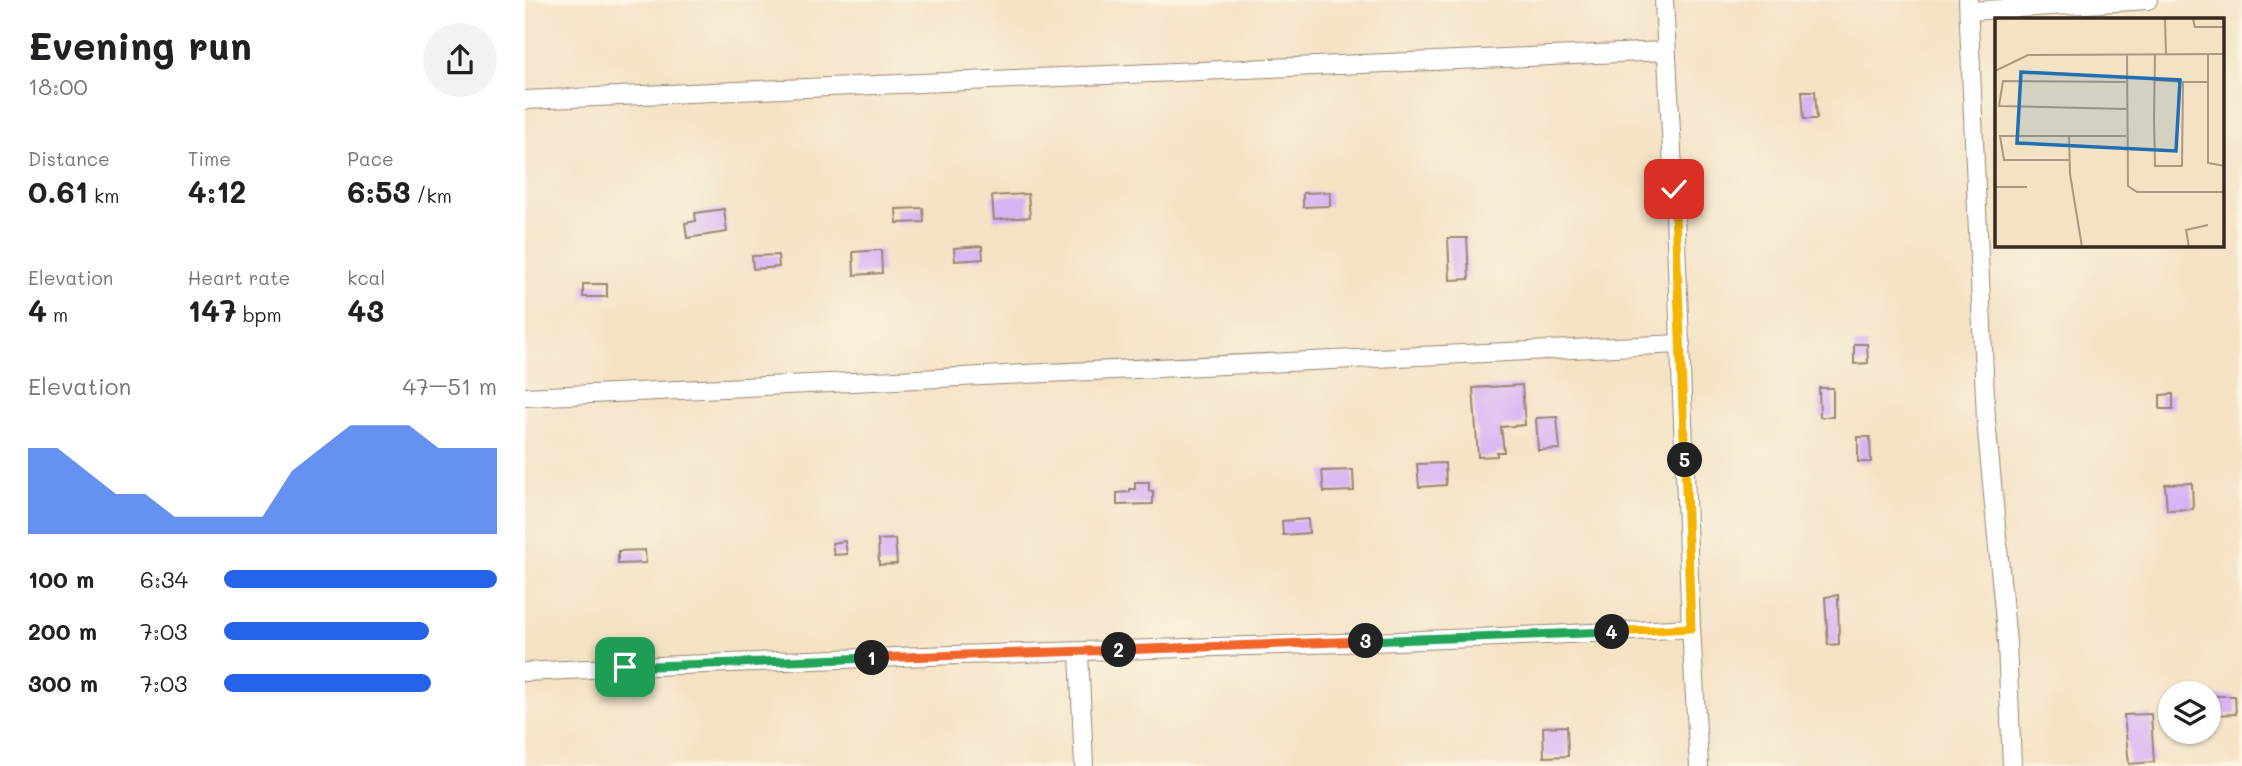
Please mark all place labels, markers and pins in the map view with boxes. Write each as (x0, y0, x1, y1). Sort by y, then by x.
pin (1644, 159, 1704, 219)
pin: 5 (1667, 442, 1703, 477)
pin: 4 (1595, 614, 1629, 650)
pin: 3 (1349, 624, 1383, 658)
pin: 2 (1101, 632, 1137, 668)
pin (595, 637, 655, 697)
pin: 1 (855, 640, 889, 676)

